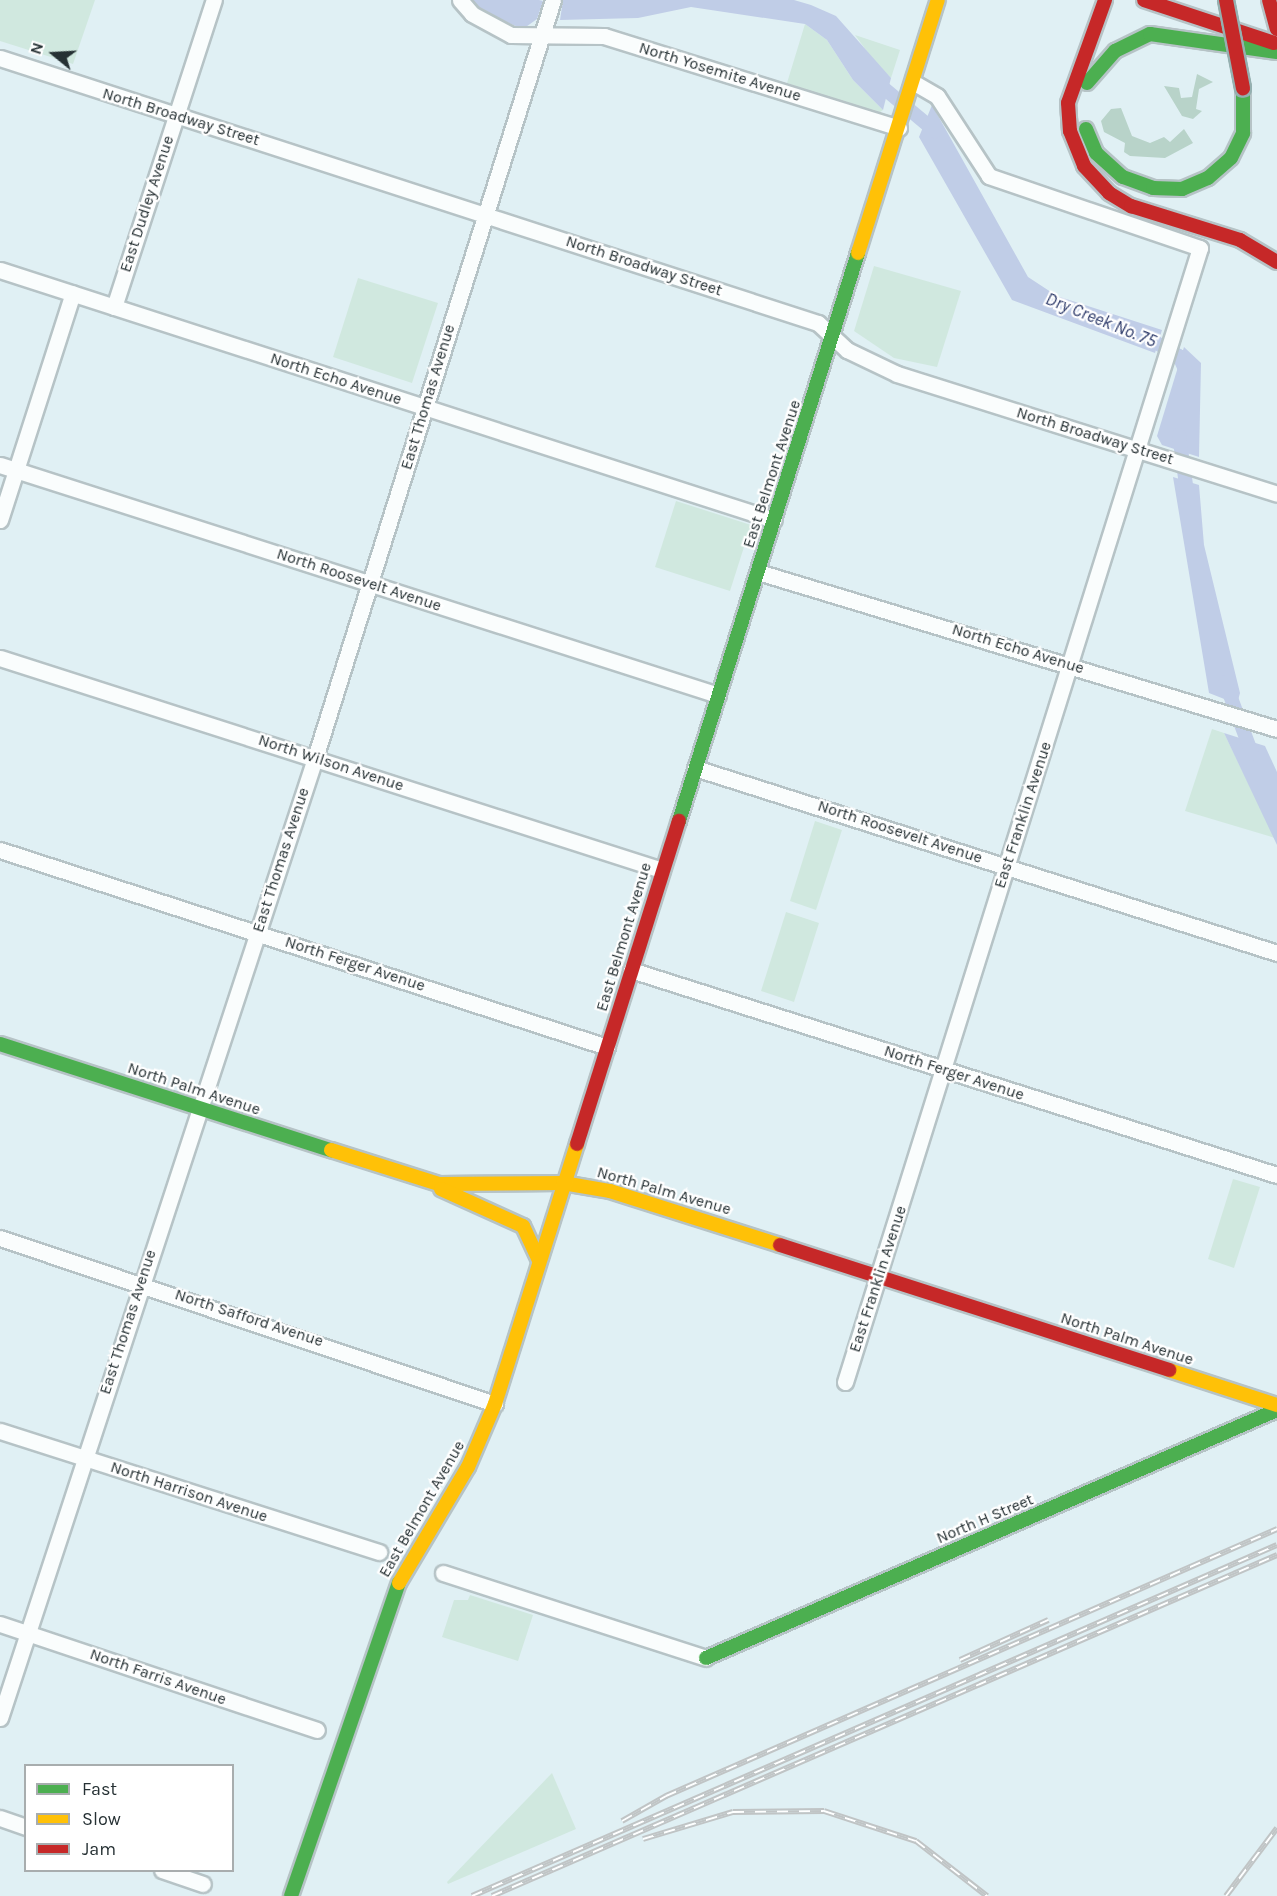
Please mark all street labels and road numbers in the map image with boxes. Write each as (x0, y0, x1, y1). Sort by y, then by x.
street label: North Yosemite Avenue (637, 38, 803, 106)
street label: North Broadway Street (100, 84, 262, 150)
street label: East Dudley Avenue (116, 133, 178, 275)
street label: North Broadway Street (563, 232, 725, 300)
street label: East Thomas Avenue (397, 322, 459, 472)
street label: North Echo Avenue (268, 349, 404, 409)
street label: East Belmont Avenue (739, 398, 805, 550)
street label: North Broadway Street (1014, 403, 1176, 469)
street label: North Roosevelt Avenue (274, 544, 444, 616)
street label: North Echo Avenue (950, 620, 1086, 678)
street label: North Wilson Avenue (256, 730, 406, 796)
street label: East Franklin Avenue (990, 739, 1056, 891)
street label: East Thomas Avenue (249, 785, 313, 935)
street label: North Roosevelt Avenue (815, 796, 985, 868)
street label: East Belmont Avenue (592, 860, 656, 1014)
street label: North Ferger Avenue (283, 932, 427, 996)
street label: North Ferger Avenue (882, 1041, 1026, 1105)
street label: North Palm Avenue (125, 1058, 263, 1120)
street label: North Palm Avenue (595, 1163, 733, 1219)
street label: East Franklin Avenue (845, 1203, 911, 1355)
street label: East Thomas Avenue (96, 1247, 160, 1397)
street label: North Safford Avenue (172, 1285, 326, 1351)
street label: North Palm Avenue (1058, 1308, 1196, 1370)
street label: East Belmont Avenue (375, 1437, 469, 1581)
street label: North Harrison Avenue (108, 1458, 270, 1526)
street label: North H Street (934, 1490, 1036, 1548)
street label: North Farris Avenue (87, 1645, 229, 1709)

